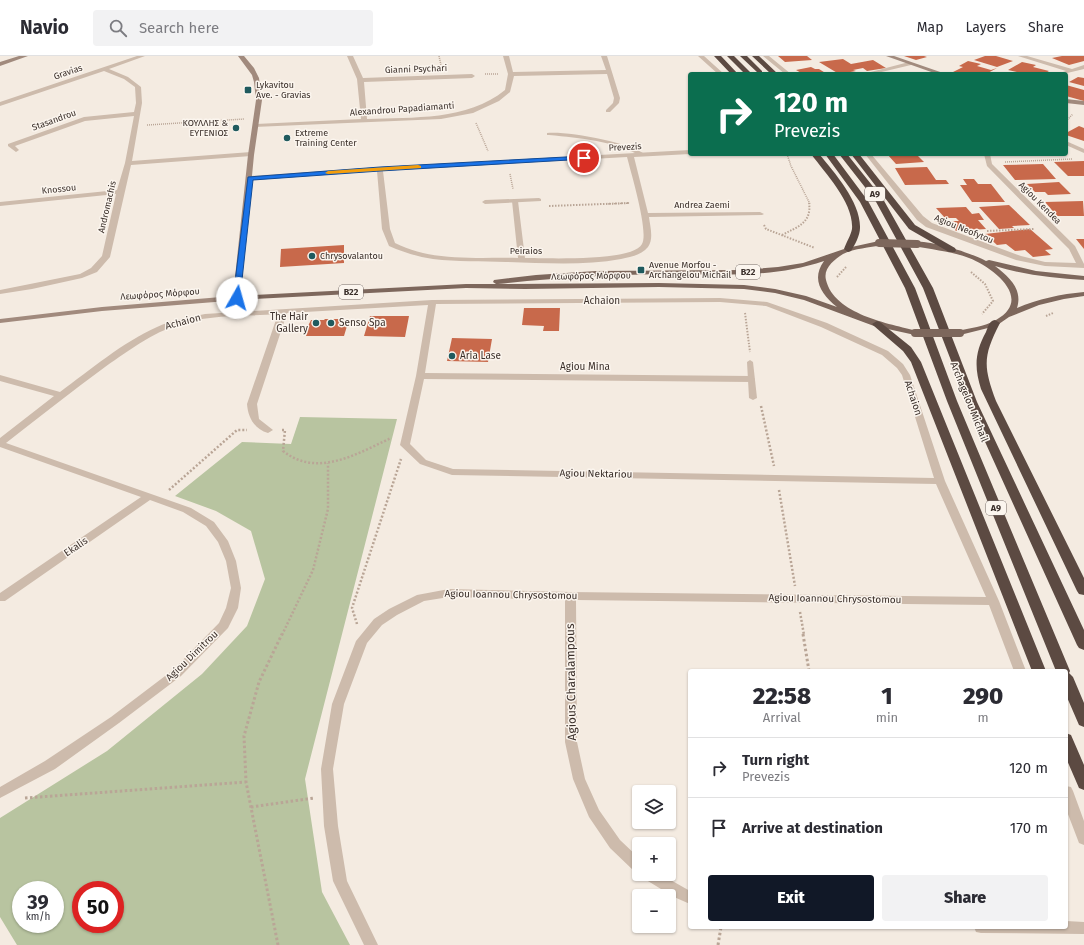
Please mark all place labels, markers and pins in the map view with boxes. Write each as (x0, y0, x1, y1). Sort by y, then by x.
place label: Lykavitou Ave. - Gravias (256, 80, 311, 100)
marker: Lykavitou Ave. - Gravias (243, 85, 253, 95)
place label: ΚΟΥΛΛΗΣ & ΕΥΓΕΝΙΟΣ (182, 118, 228, 138)
marker: ΚΟΥΛΛΗΣ & ΕΥΓΕΝΙΟΣ (231, 123, 241, 133)
place label: Extreme Training Center (295, 128, 357, 148)
marker: Extreme Training Center (282, 133, 292, 143)
pin (567, 141, 601, 175)
marker: Chrysovalantou (307, 251, 317, 261)
place label: Chrysovalantou (320, 251, 383, 261)
place label: Avenue Morfou - Archangelou Michail (649, 260, 732, 280)
marker: Avenue Morfou - Archangelou Michail (636, 265, 646, 275)
place label: The Hair Gallery (270, 311, 308, 335)
place label: Senso Spa (339, 317, 386, 329)
marker: The Hair Gallery (311, 318, 321, 328)
marker: Senso Spa (326, 318, 336, 328)
place label: Aria Lase (460, 350, 501, 362)
marker: Aria Lase (447, 351, 457, 361)

